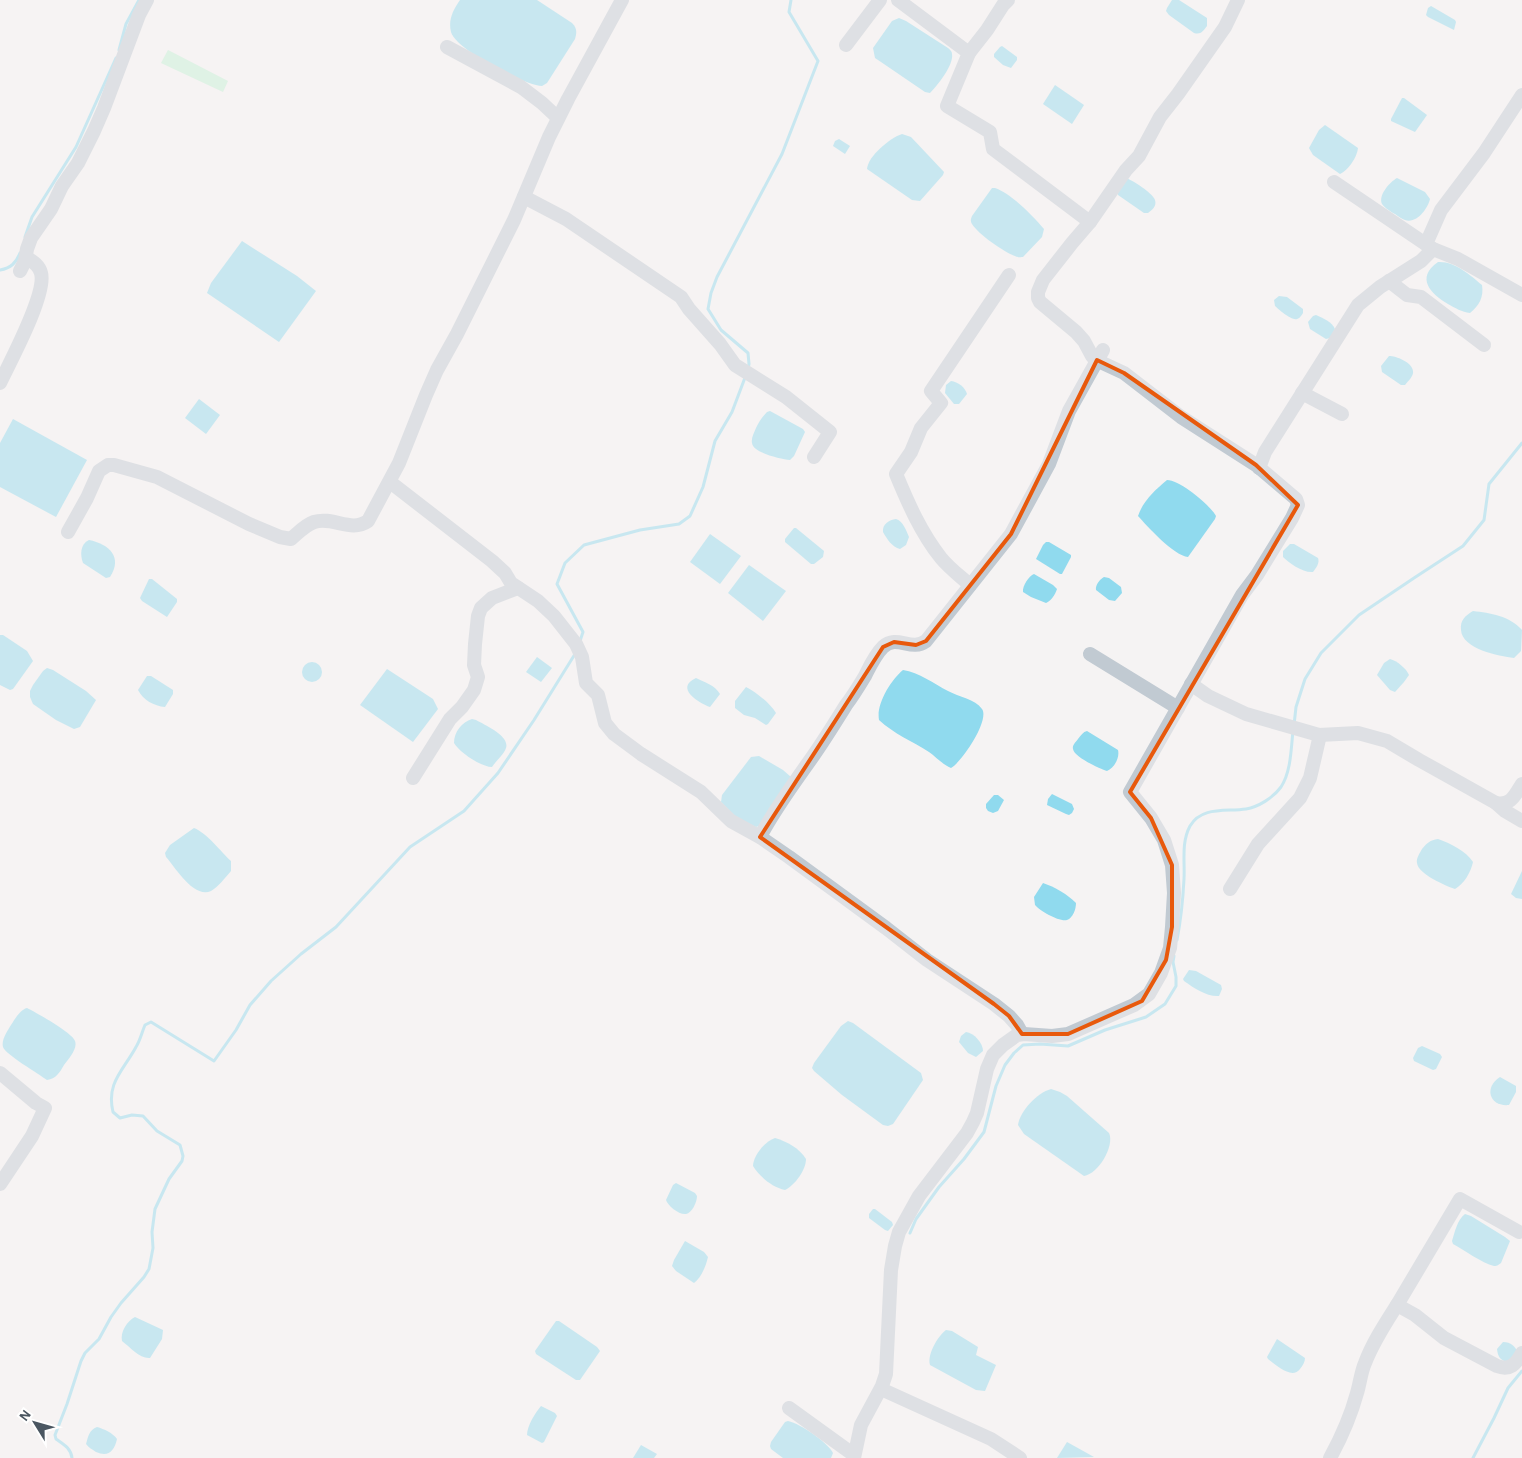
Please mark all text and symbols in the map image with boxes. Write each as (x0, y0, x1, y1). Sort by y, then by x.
north arrow (10, 1398, 60, 1448)
text: N (17, 1408, 34, 1424)

